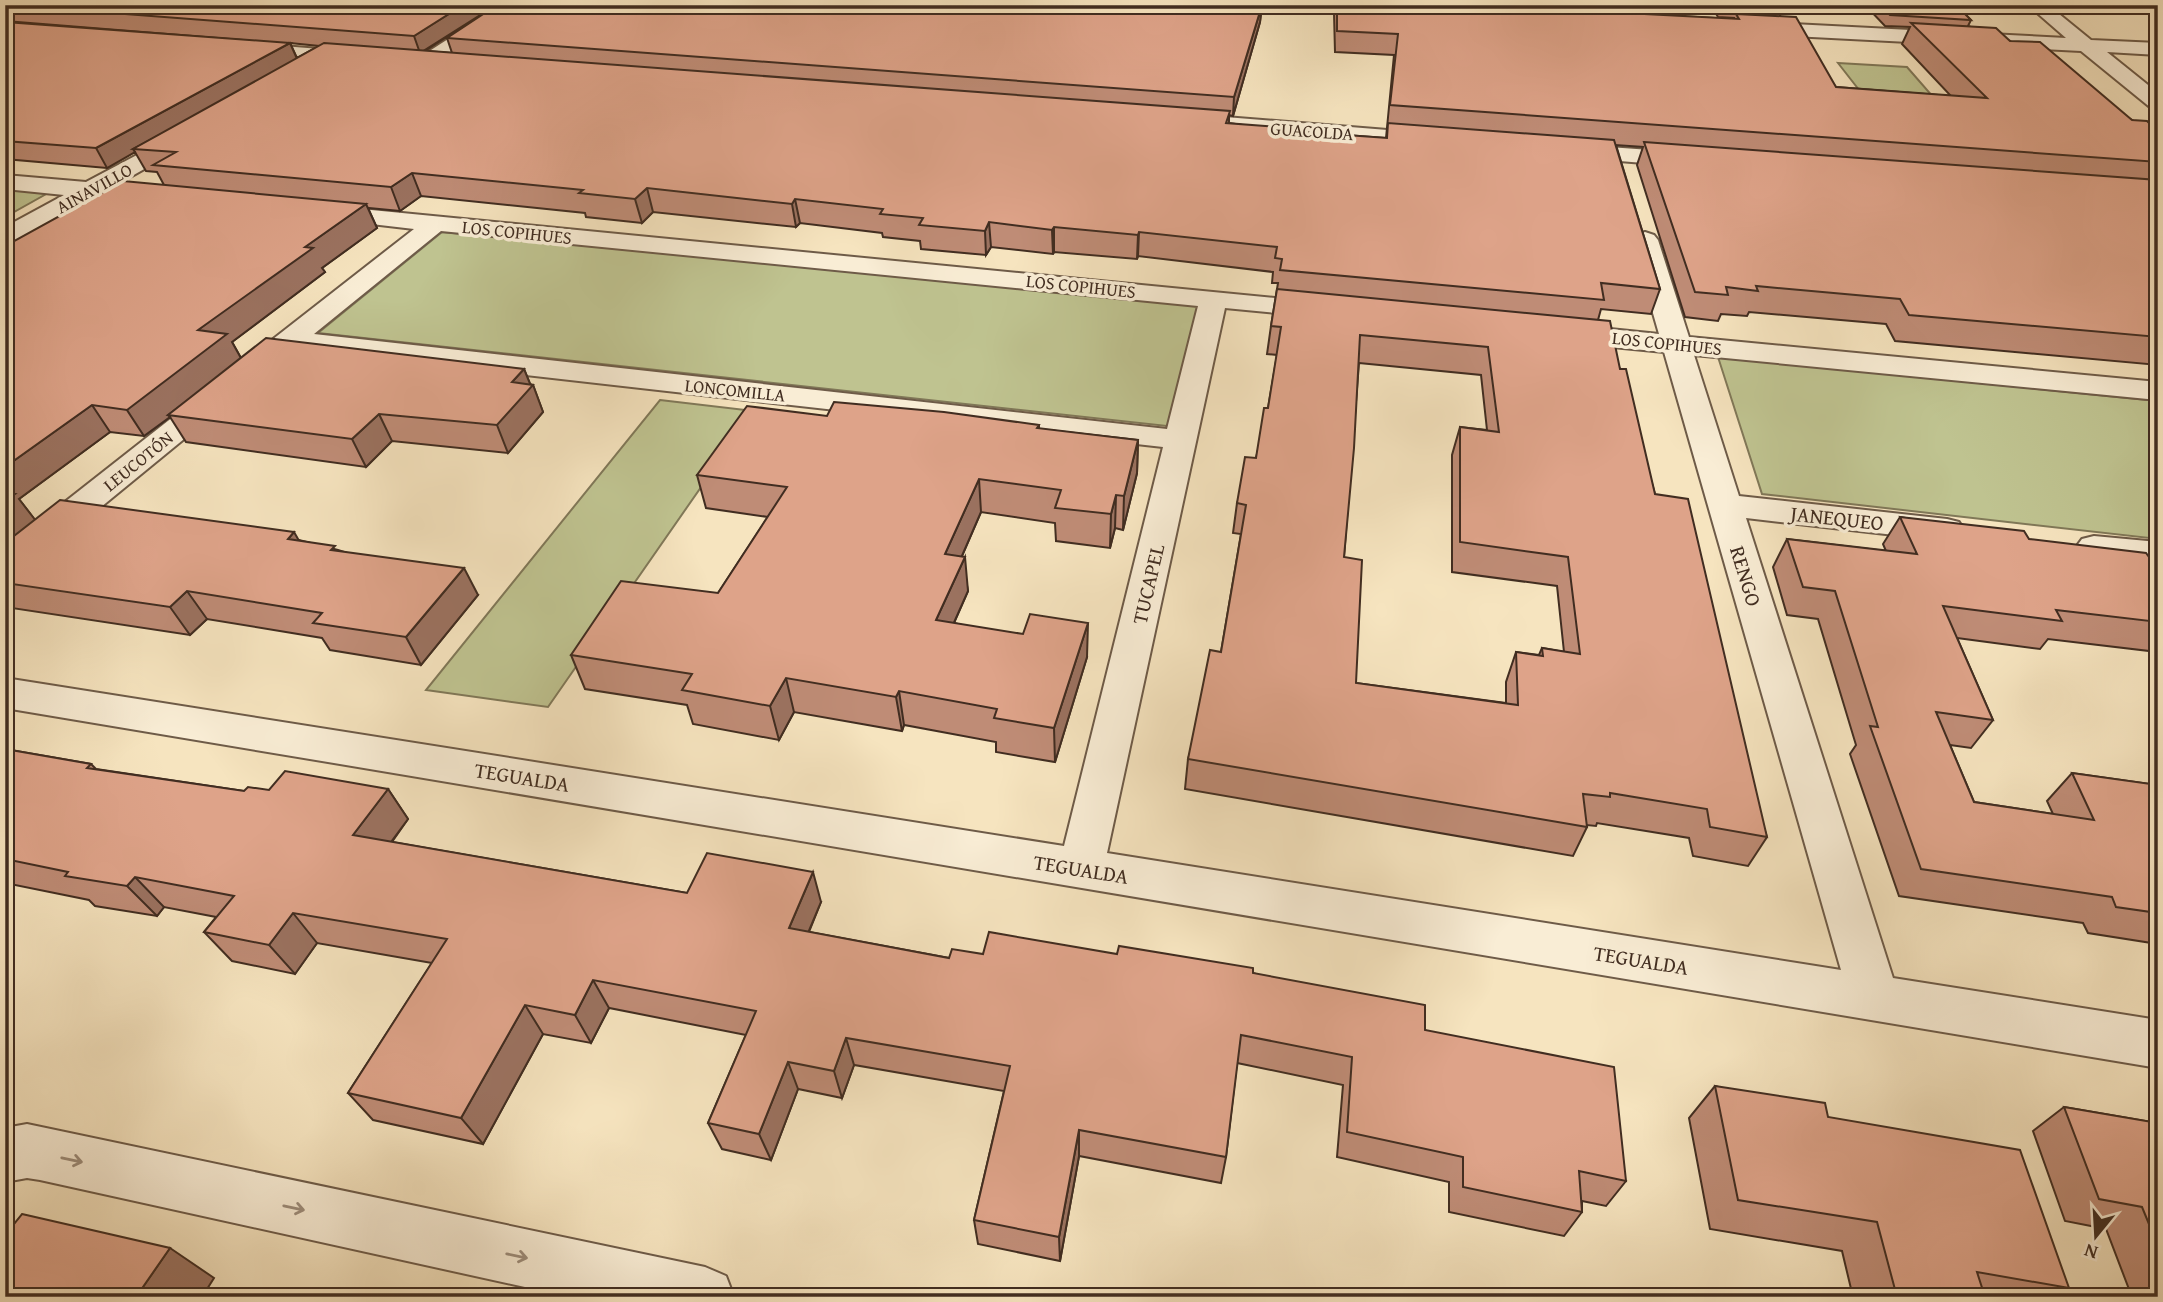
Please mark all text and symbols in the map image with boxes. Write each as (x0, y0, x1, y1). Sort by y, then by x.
street label: GUACOLDA (1270, 115, 1354, 147)
street label: AINAVILLO (51, 156, 137, 220)
street label: LOS COPIHUES (461, 213, 573, 251)
street label: LOS COPIHUES (1025, 267, 1137, 305)
street label: LOS COPIHUES (1611, 324, 1723, 362)
street label: LONCOMILLA (683, 371, 787, 409)
street label: LEUCOTÓN (97, 424, 179, 498)
street label: JANEQUEO (1786, 497, 1885, 538)
street label: TUCAPEL (1124, 541, 1172, 627)
street label: RENGO (1722, 542, 1770, 610)
street label: TEGUALDA (472, 754, 572, 800)
street label: TEGUALDA (1031, 846, 1131, 892)
street label: TEGUALDA (1591, 937, 1691, 983)
one-way arrow (60, 1153, 83, 1167)
north arrow (2062, 1200, 2132, 1270)
one-way arrow (282, 1202, 305, 1215)
text: N (2080, 1237, 2101, 1267)
one-way arrow (505, 1250, 528, 1263)

